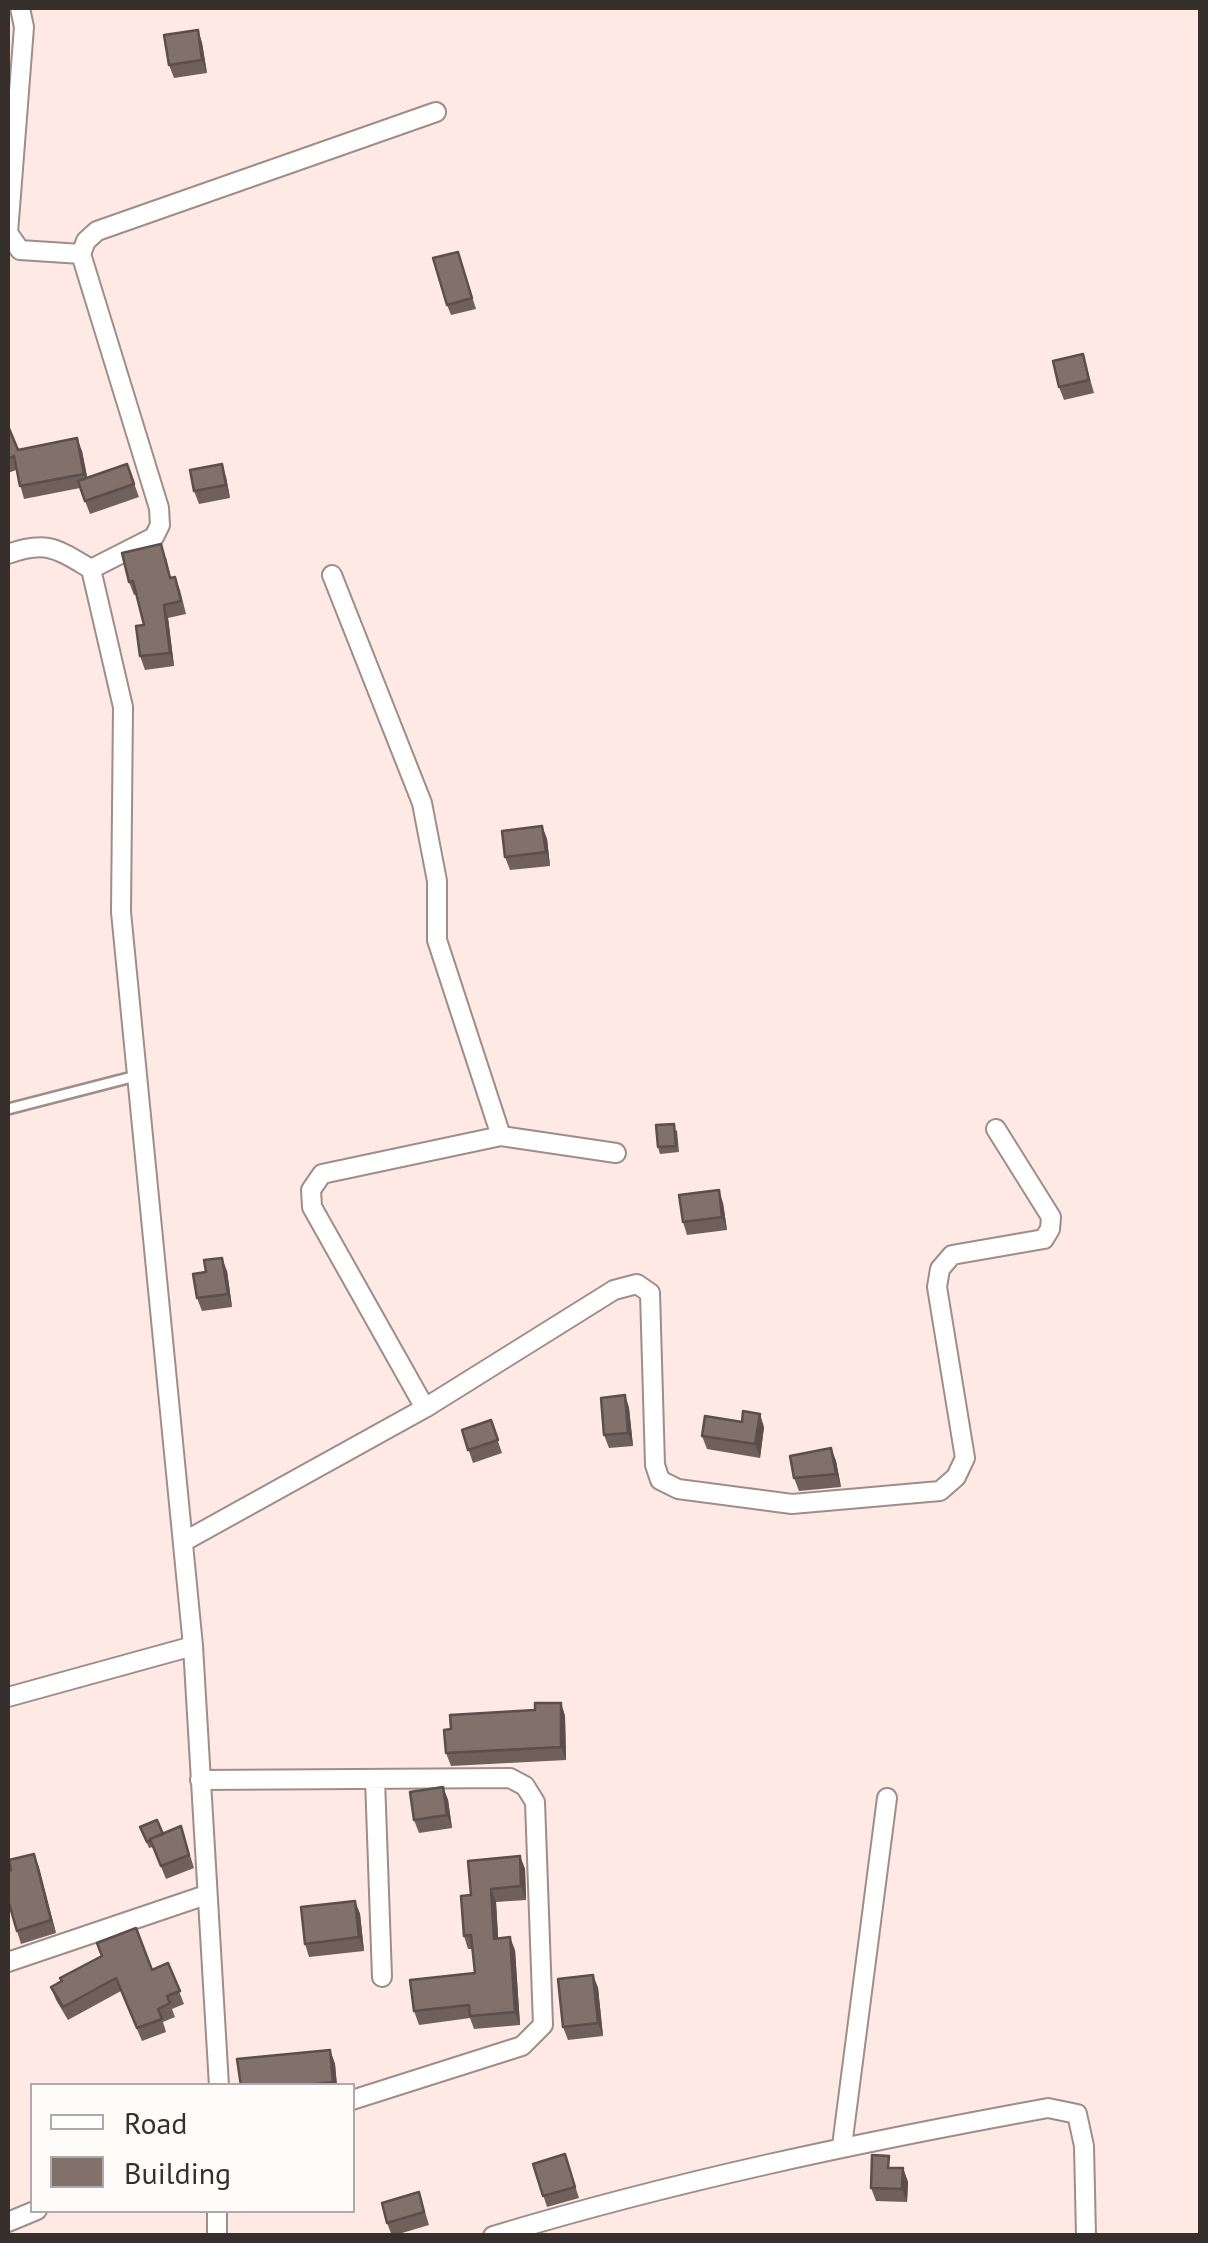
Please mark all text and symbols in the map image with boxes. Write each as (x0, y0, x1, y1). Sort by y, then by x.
legend (30, 2083, 355, 2213)
text: Road (124, 2103, 188, 2142)
text: Building (124, 2153, 231, 2192)

